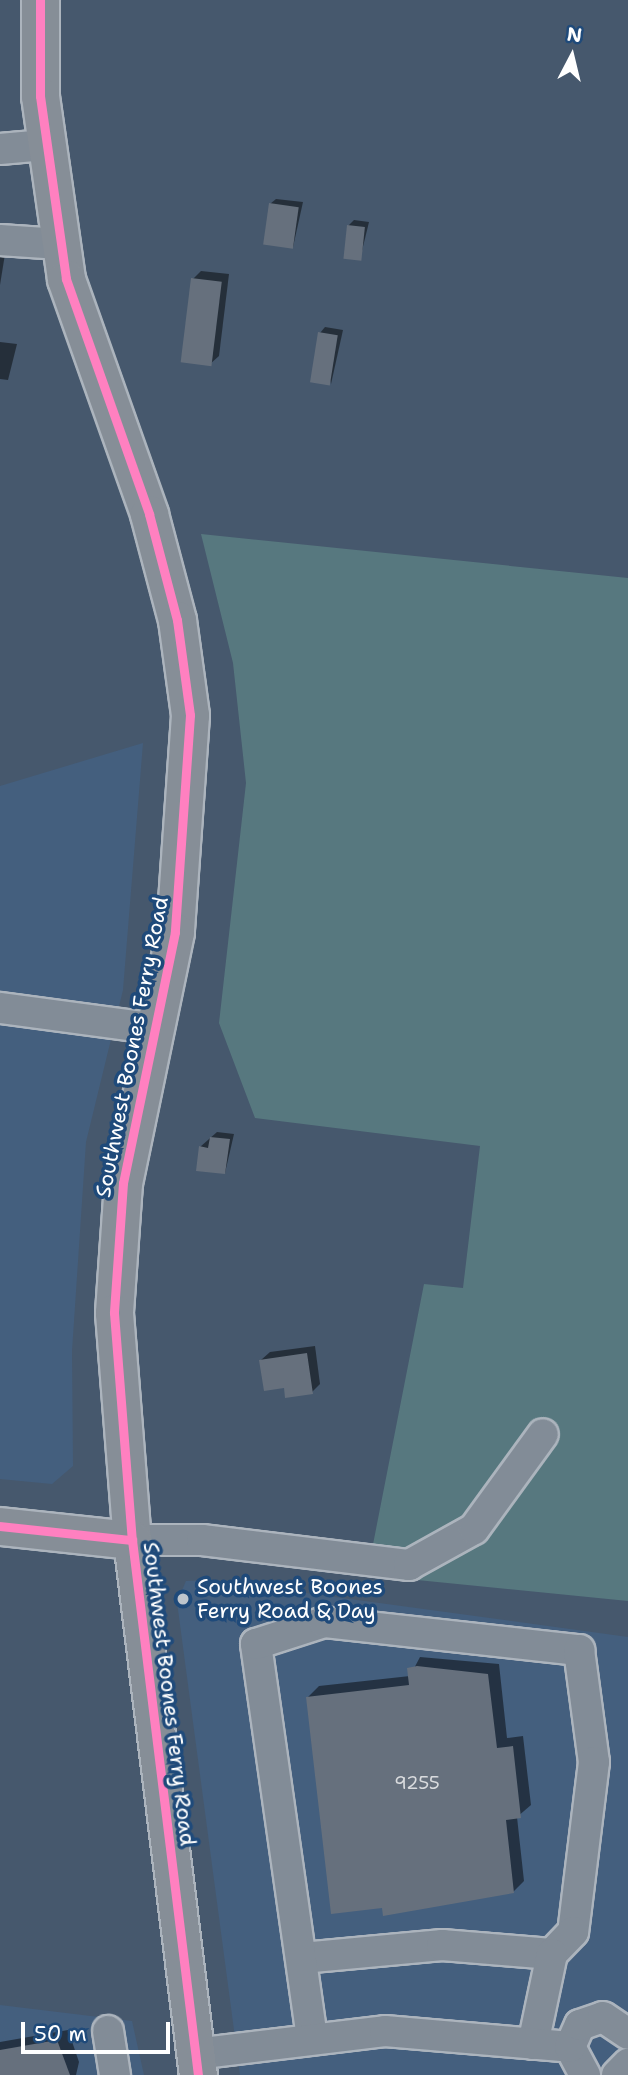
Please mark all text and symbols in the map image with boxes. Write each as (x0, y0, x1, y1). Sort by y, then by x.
north arrow (537, 21, 607, 91)
text: N (566, 21, 584, 48)
street label: Southwest Boones Ferry Road (90, 894, 174, 1200)
street label: Southwest Boones Ferry Road (138, 1541, 200, 1847)
place label: Southwest Boones Ferry Road & Day (197, 1574, 383, 1624)
marker: Southwest Boones Ferry Road & Day (175, 1591, 191, 1607)
house number: 9255 (394, 1772, 440, 1794)
scale bar (24, 2008, 173, 2052)
text: 50 m (34, 2020, 87, 2048)

